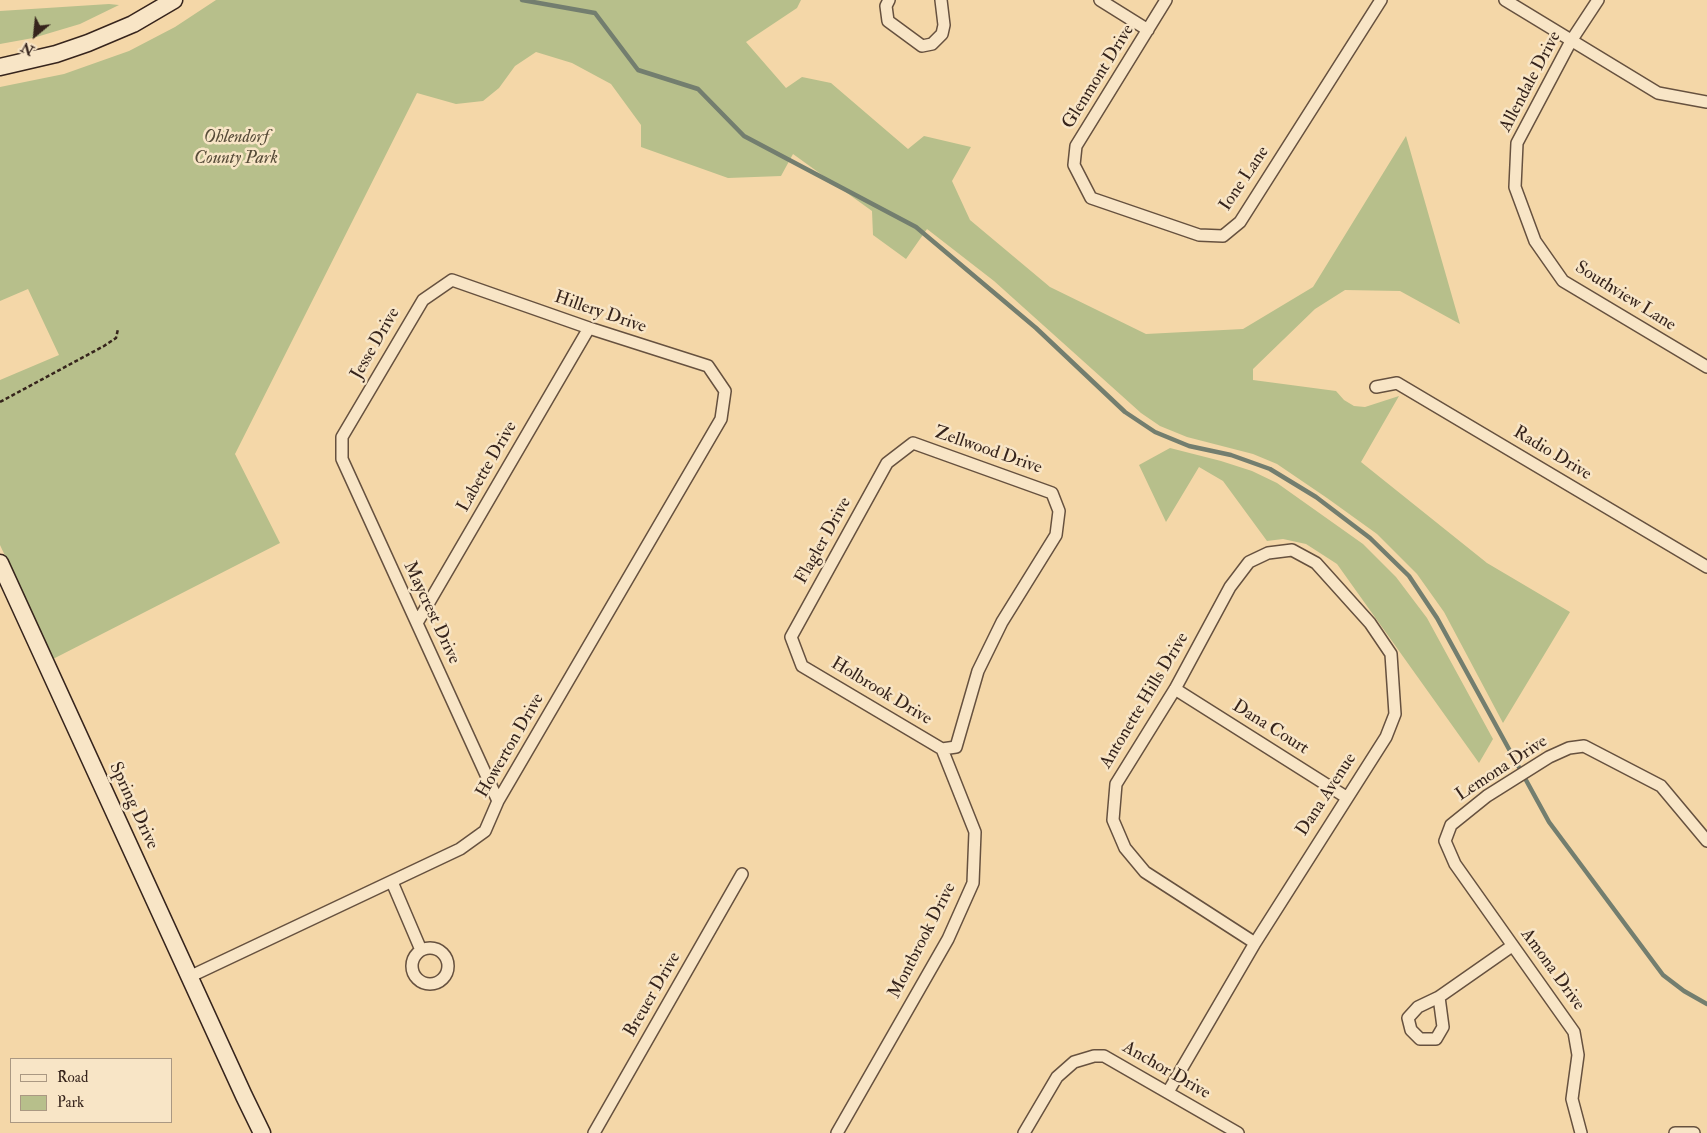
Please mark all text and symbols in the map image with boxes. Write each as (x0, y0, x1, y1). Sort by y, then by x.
north arrow (10, 10, 60, 60)
street label: Glenmont Drive (1058, 21, 1140, 133)
street label: Allendale Drive (1495, 28, 1567, 136)
text: N (18, 38, 37, 59)
park label: Ohlendorf County Park (194, 127, 278, 170)
street label: Ione Lane (1215, 142, 1275, 216)
street label: Southview Lane (1570, 257, 1680, 337)
street label: Hillery Drive (551, 287, 649, 339)
street label: Jesse Drive (347, 304, 405, 384)
street label: Labette Drive (453, 418, 523, 516)
street label: Radio Drive (1509, 422, 1595, 486)
street label: Zellwood Drive (931, 423, 1045, 479)
street label: Flagler Drive (791, 494, 857, 588)
street label: Maycrest Drive (398, 558, 464, 668)
street label: Antonette Hills Drive (1096, 629, 1194, 773)
street label: Holbrook Drive (827, 653, 935, 731)
street label: Howerton Drive (472, 690, 550, 802)
street label: Dana Court (1228, 696, 1312, 760)
street label: Lemona Drive (1452, 731, 1552, 807)
street label: Dana Avenue (1292, 749, 1362, 841)
street label: Spring Drive (103, 759, 163, 853)
street label: Montbrook Drive (885, 879, 961, 1003)
street label: Amona Drive (1515, 925, 1589, 1015)
street label: Breuer Drive (620, 949, 686, 1041)
street label: Anchor Drive (1118, 1037, 1214, 1105)
legend (10, 1058, 172, 1123)
text: Road (57, 1068, 88, 1087)
text: Park (57, 1093, 84, 1112)

